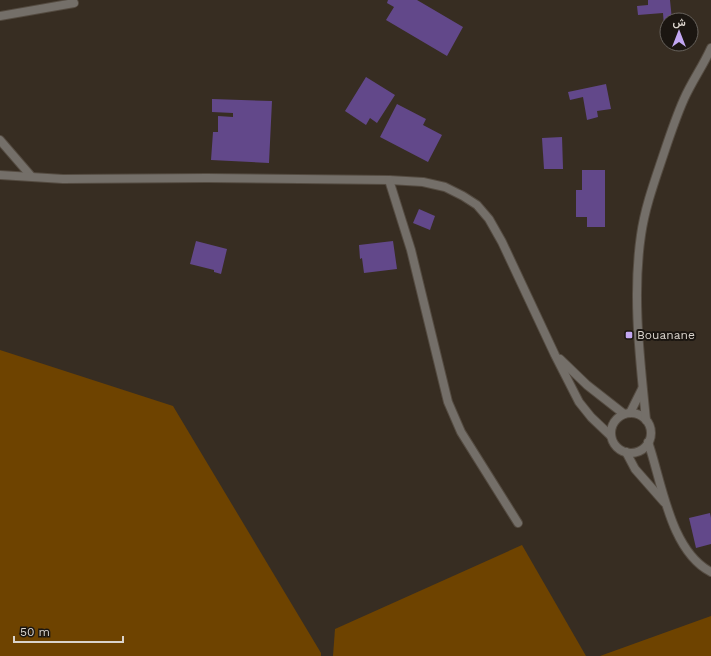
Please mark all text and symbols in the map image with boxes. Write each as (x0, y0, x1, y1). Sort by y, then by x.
north arrow (659, 12, 699, 52)
text: ش (672, 16, 686, 29)
place label: Bouanane (637, 328, 695, 342)
marker: Bouanane (624, 330, 634, 340)
scale bar (14, 618, 123, 644)
text: 50 m (20, 625, 50, 639)

